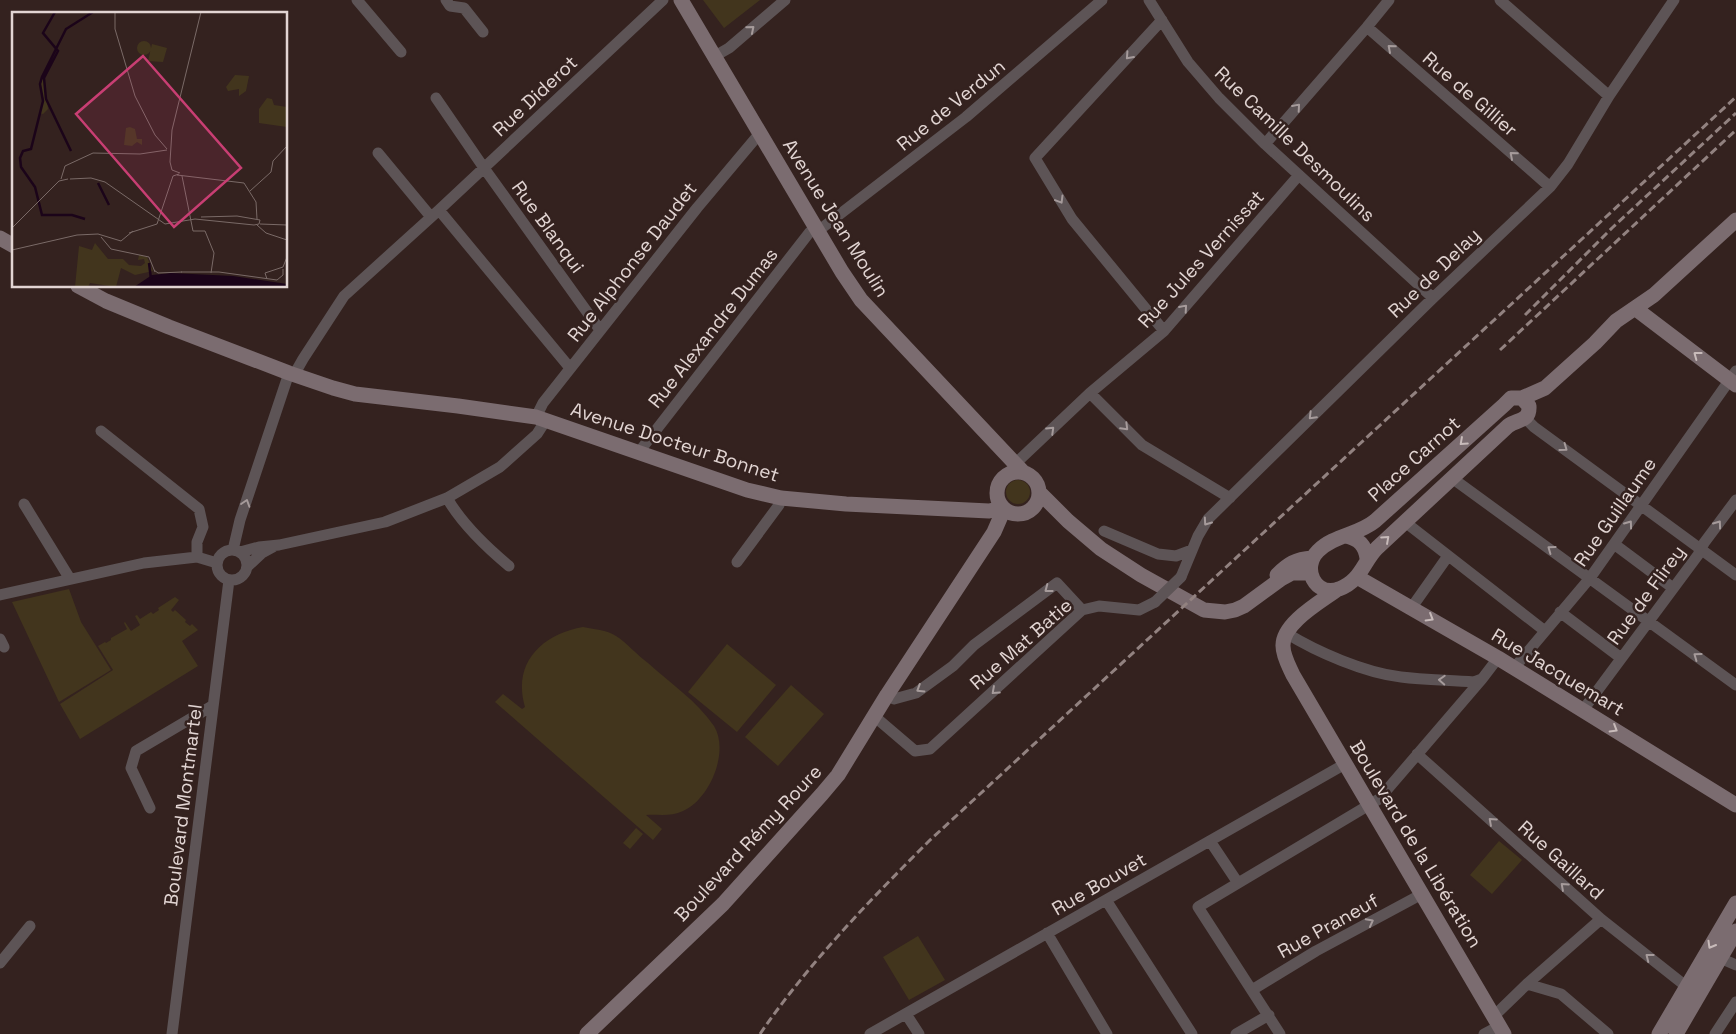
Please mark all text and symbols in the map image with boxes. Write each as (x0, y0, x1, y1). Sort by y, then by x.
inset map (12, 12, 288, 288)
one-way arrow (745, 26, 754, 34)
one-way arrow (1387, 44, 1396, 53)
street label: Rue de Gillier (1417, 46, 1523, 142)
street label: Rue Diderot (487, 50, 583, 142)
one-way arrow (1126, 50, 1135, 59)
street label: Rue de Verdun (892, 54, 1010, 156)
street label: Rue Camille Desmoulins (1209, 61, 1381, 227)
one-way arrow (1291, 104, 1300, 113)
street label: Avenue Jean Moulin (777, 134, 895, 302)
one-way arrow (1509, 151, 1518, 160)
street label: Rue Blanqui (506, 176, 590, 278)
street label: Rue Alphonse Daudet (562, 177, 702, 347)
street label: Rue Jules Vernissat (1132, 185, 1270, 333)
one-way arrow (1054, 195, 1064, 204)
street label: Rue de Delay (1383, 223, 1485, 323)
street label: Rue Alexandre Dumas (643, 243, 783, 413)
one-way arrow (1178, 305, 1187, 314)
one-way arrow (1694, 353, 1703, 361)
street label: Avenue Docteur Bonnet (568, 396, 782, 488)
one-way arrow (1309, 411, 1318, 420)
street label: Place Carnot (1362, 411, 1466, 507)
one-way arrow (1119, 421, 1128, 430)
one-way arrow (1046, 427, 1055, 436)
one-way arrow (1460, 436, 1469, 445)
one-way arrow (1558, 443, 1567, 451)
street label: Rue Guillaume (1568, 452, 1662, 572)
one-way arrow (240, 499, 250, 508)
one-way arrow (1204, 516, 1213, 525)
one-way arrow (1623, 520, 1632, 529)
one-way arrow (1712, 520, 1721, 530)
one-way arrow (1381, 536, 1390, 545)
street label: Rue de Flirey (1601, 540, 1691, 650)
one-way arrow (1547, 546, 1557, 555)
one-way arrow (1045, 584, 1054, 592)
street label: Rue Mat Batie (965, 593, 1077, 695)
one-way arrow (1424, 611, 1433, 621)
street label: Rue Jacquemart (1487, 622, 1629, 722)
one-way arrow (1693, 653, 1703, 662)
one-way arrow (1438, 674, 1446, 685)
one-way arrow (917, 682, 926, 692)
one-way arrow (991, 685, 1000, 694)
street label: Boulevard Montmartel (158, 703, 208, 907)
one-way arrow (1608, 723, 1617, 732)
street label: Boulevard de la Libération (1344, 736, 1488, 952)
street label: Boulevard Rémy Roure (669, 759, 827, 927)
street label: Rue Gaillard (1513, 815, 1609, 905)
one-way arrow (1488, 818, 1497, 827)
street label: Rue Bouvet (1047, 847, 1151, 921)
one-way arrow (1561, 883, 1570, 892)
street label: Rue Praneuf (1273, 888, 1383, 964)
one-way arrow (1365, 918, 1374, 928)
one-way arrow (1708, 940, 1718, 949)
one-way arrow (1646, 954, 1655, 962)

